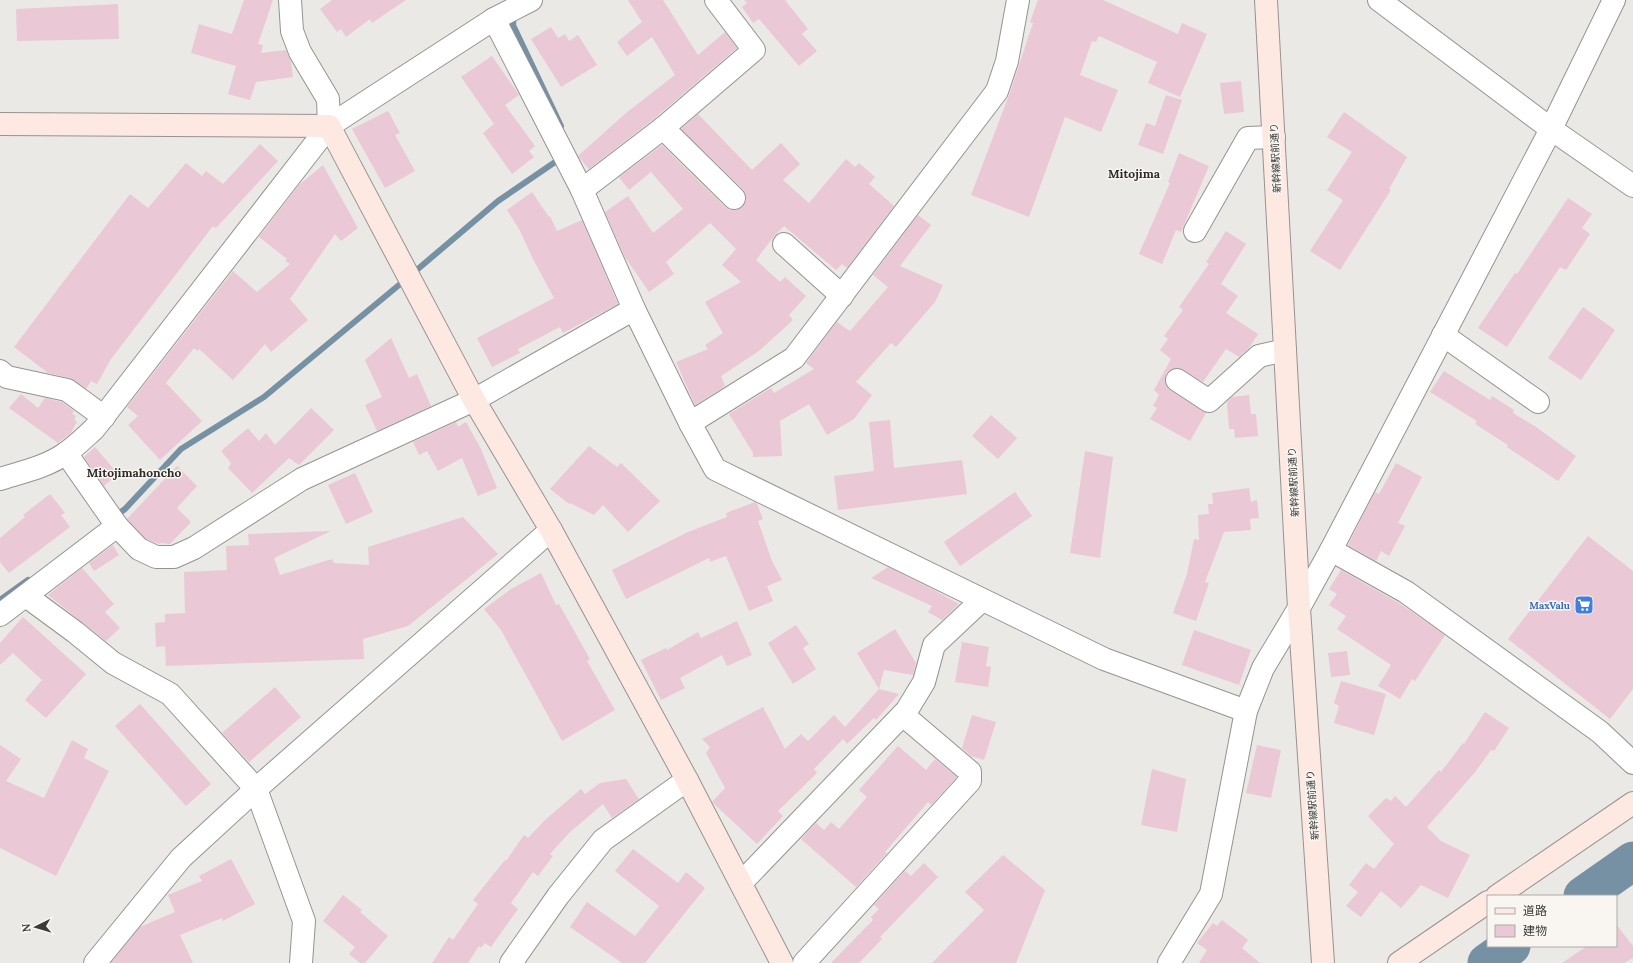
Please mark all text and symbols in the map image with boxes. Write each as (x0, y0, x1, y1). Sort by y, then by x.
street label: 新幹線駅前通り (1267, 123, 1284, 193)
district label: Mitojima (1108, 166, 1161, 181)
street label: 新幹線駅前通り (1285, 447, 1302, 517)
district label: Mitojimahoncho (87, 465, 181, 480)
supermarket icon: MaxValu (1573, 594, 1595, 616)
place label: MaxValu (1529, 599, 1570, 612)
street label: 新幹線駅前通り (1304, 770, 1321, 840)
legend (1487, 895, 1617, 947)
text: 道路 (1523, 903, 1547, 918)
north arrow (16, 907, 56, 947)
text: N (19, 923, 33, 933)
text: 建物 (1523, 923, 1547, 938)

